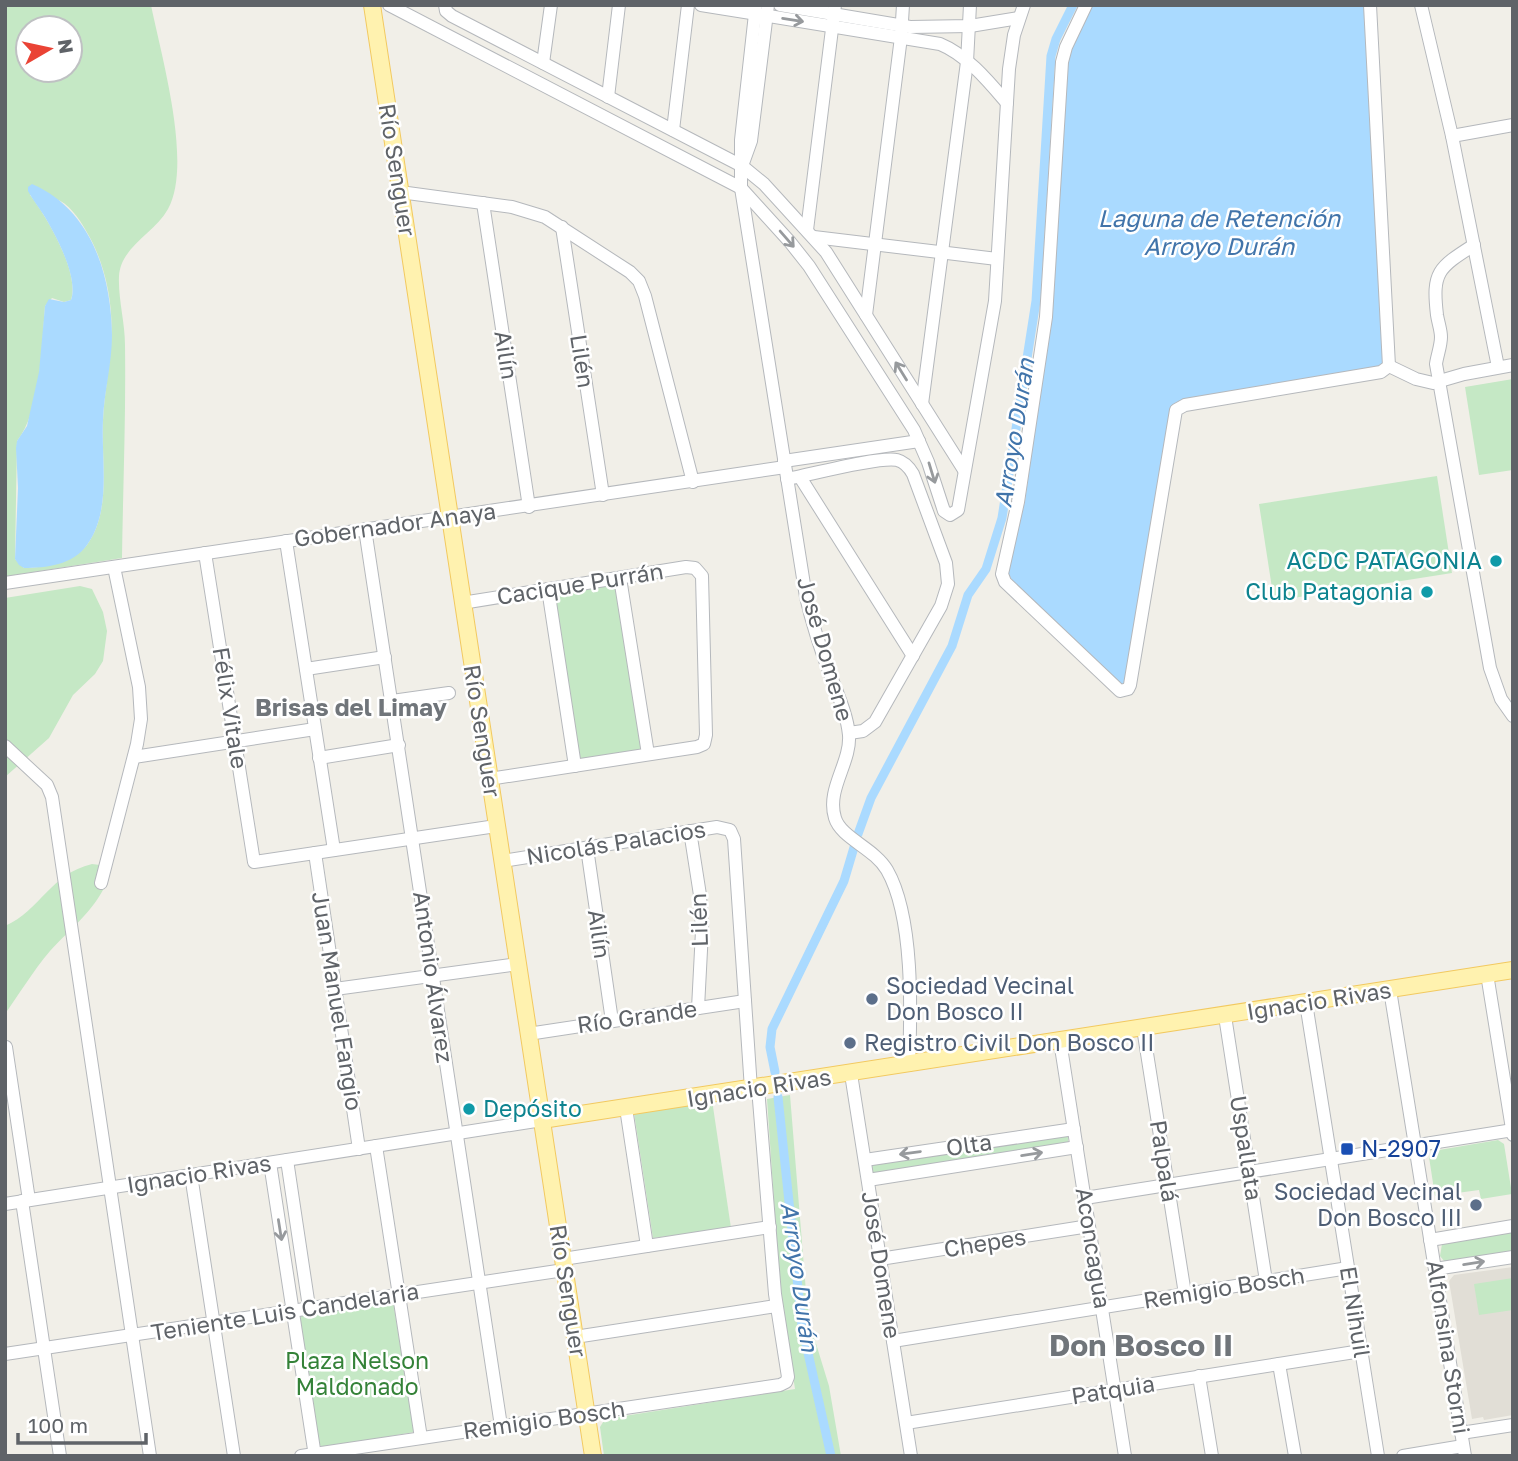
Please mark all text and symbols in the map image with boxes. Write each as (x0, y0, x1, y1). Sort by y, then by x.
north arrow (14, 14, 84, 84)
one-way arrow (781, 14, 804, 27)
text: N (54, 37, 79, 55)
street label: Río Senguer (374, 102, 422, 238)
water label: Laguna de Retención Arroyo Durán (1098, 203, 1342, 261)
one-way arrow (779, 229, 795, 247)
street label: Ailín (489, 328, 525, 381)
street label: Lilén (565, 332, 601, 390)
water label: Arroyo Durán (987, 355, 1041, 510)
one-way arrow (894, 362, 909, 381)
one-way arrow (926, 462, 939, 484)
street label: Gobernador Anaya (292, 496, 498, 552)
place label: ACDC PATAGONIA (1286, 546, 1482, 574)
marker: ACDC PATAGONIA (1488, 553, 1504, 569)
street label: Cacique Purrán (495, 556, 665, 610)
street label: José Domene (792, 573, 860, 724)
place label: Club Patagonia (1245, 577, 1413, 605)
marker: Club Patagonia (1419, 584, 1435, 600)
street label: Félix Vitale (208, 645, 254, 771)
street label: Río Senguer (459, 663, 507, 799)
district label: Brisas del Limay (255, 692, 448, 721)
street label: Nicolás Palacios (524, 814, 707, 870)
street label: Juan Manuel Fangio (307, 889, 369, 1112)
street label: Antonio Álvarez (408, 889, 460, 1064)
street label: Lilén (683, 893, 713, 947)
street label: Ailín (583, 908, 617, 960)
place label: Sociedad Vecinal Don Bosco II (886, 971, 1074, 1025)
street label: Ignacio Rivas (1245, 975, 1393, 1025)
marker: Sociedad Vecinal Don Bosco II (864, 991, 880, 1007)
street label: Río Grande (575, 994, 699, 1038)
place label: Registro Civil Don Bosco II (864, 1028, 1154, 1056)
marker: Registro Civil Don Bosco II (842, 1035, 858, 1051)
street label: Ignacio Rivas (685, 1062, 833, 1112)
street label: Uspallata (1225, 1093, 1269, 1202)
place label: Depósito (483, 1094, 582, 1122)
marker: Depósito (461, 1101, 477, 1117)
street label: Palpalá (1145, 1118, 1185, 1204)
street label: Olta (944, 1127, 994, 1161)
place label: N-2907 (1361, 1134, 1441, 1162)
marker: N-2907 (1339, 1141, 1355, 1157)
one-way arrow (899, 1147, 922, 1160)
one-way arrow (1020, 1147, 1043, 1160)
street label: Ignacio Rivas (125, 1148, 273, 1198)
place label: Sociedad Vecinal Don Bosco III (1274, 1177, 1462, 1231)
street label: Aconcagua (1071, 1185, 1117, 1310)
street label: José Domene (857, 1189, 907, 1341)
marker: Sociedad Vecinal Don Bosco III (1468, 1197, 1484, 1213)
water label: Arroyo Durán (775, 1200, 825, 1355)
one-way arrow (274, 1218, 287, 1241)
street label: Chepes (942, 1222, 1028, 1262)
street label: Río Senguer (545, 1223, 593, 1359)
one-way arrow (1462, 1256, 1485, 1269)
street label: Alfonsina Storni (1421, 1258, 1477, 1436)
street label: Remigio Bosch (1141, 1260, 1307, 1314)
street label: El Nihuil (1335, 1264, 1377, 1360)
street label: Teniente Luis Candelaria (149, 1276, 421, 1346)
district label: Don Bosco II (1049, 1327, 1233, 1363)
park label: Plaza Nelson Maldonado (285, 1346, 429, 1400)
street label: Patquia (1069, 1369, 1157, 1409)
street label: Remigio Bosch (461, 1394, 627, 1444)
scale bar (18, 1402, 145, 1446)
text: 100 m (28, 1412, 88, 1438)

